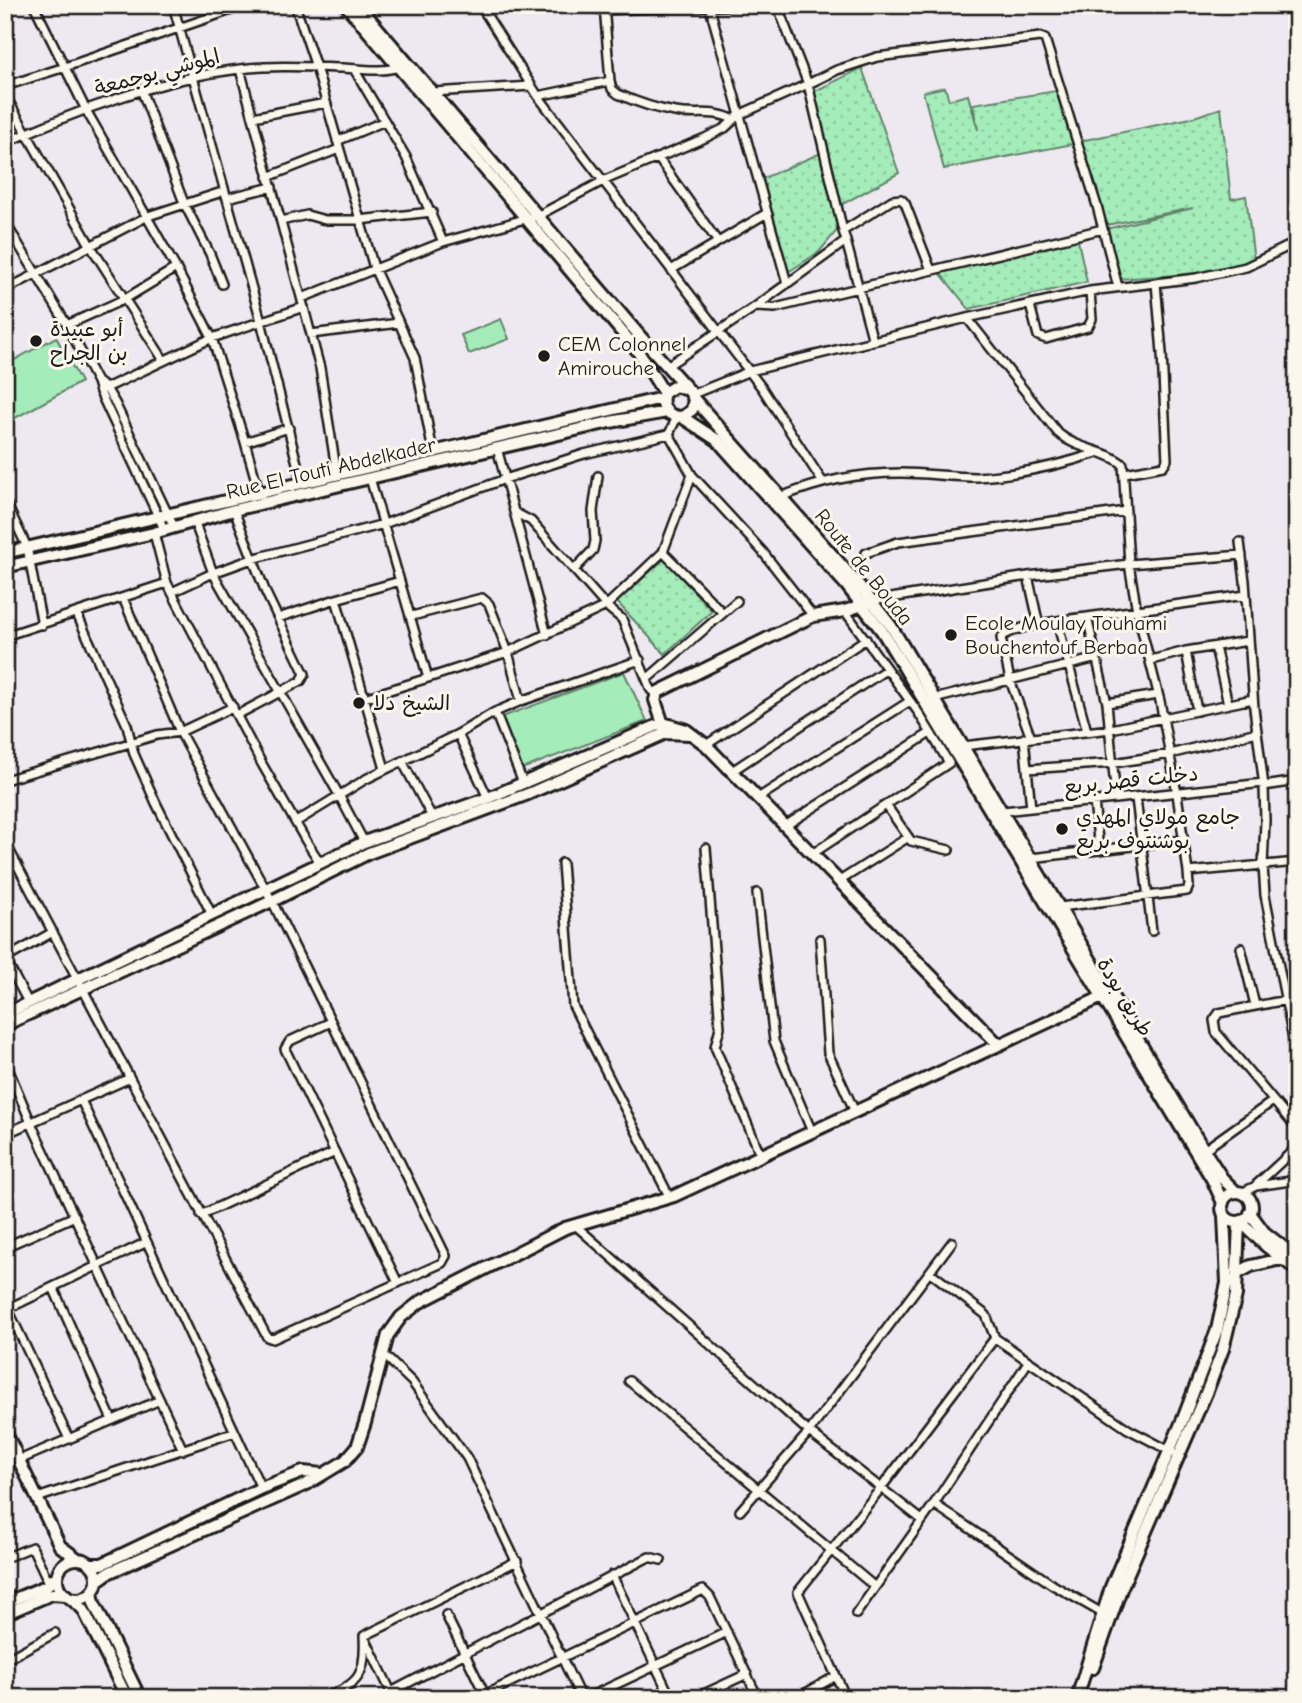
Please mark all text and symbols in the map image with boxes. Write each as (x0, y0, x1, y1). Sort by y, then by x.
street label: الموشي بوجمعة (92, 44, 224, 107)
place label: أبو عبيدة بن الجراح (50, 317, 128, 367)
place label: CEM Colonnel Amirouche (558, 332, 686, 380)
marker: أبو عبيدة بن الجراح (28, 333, 44, 349)
marker: CEM Colonnel Amirouche (536, 348, 552, 364)
street label: Rue El Touti Abdelkader (224, 432, 439, 504)
street label: Route de Bouda (810, 504, 918, 630)
place label: Ecole Moulay Touhami Bouchentouf Berbaa (965, 611, 1167, 659)
marker: Ecole Moulay Touhami Bouchentouf Berbaa (943, 627, 959, 643)
place label: الشيخ دلا (373, 691, 450, 717)
marker: الشيخ دلا (351, 695, 367, 711)
street label: دخلت قصر بربع (1063, 761, 1200, 802)
place label: جامع مولاي المهدي بوشنتوف بربع (1076, 805, 1240, 856)
marker: جامع مولاي المهدي بوشنتوف بربع (1054, 821, 1070, 837)
street label: طريق بودة (1091, 953, 1158, 1041)

